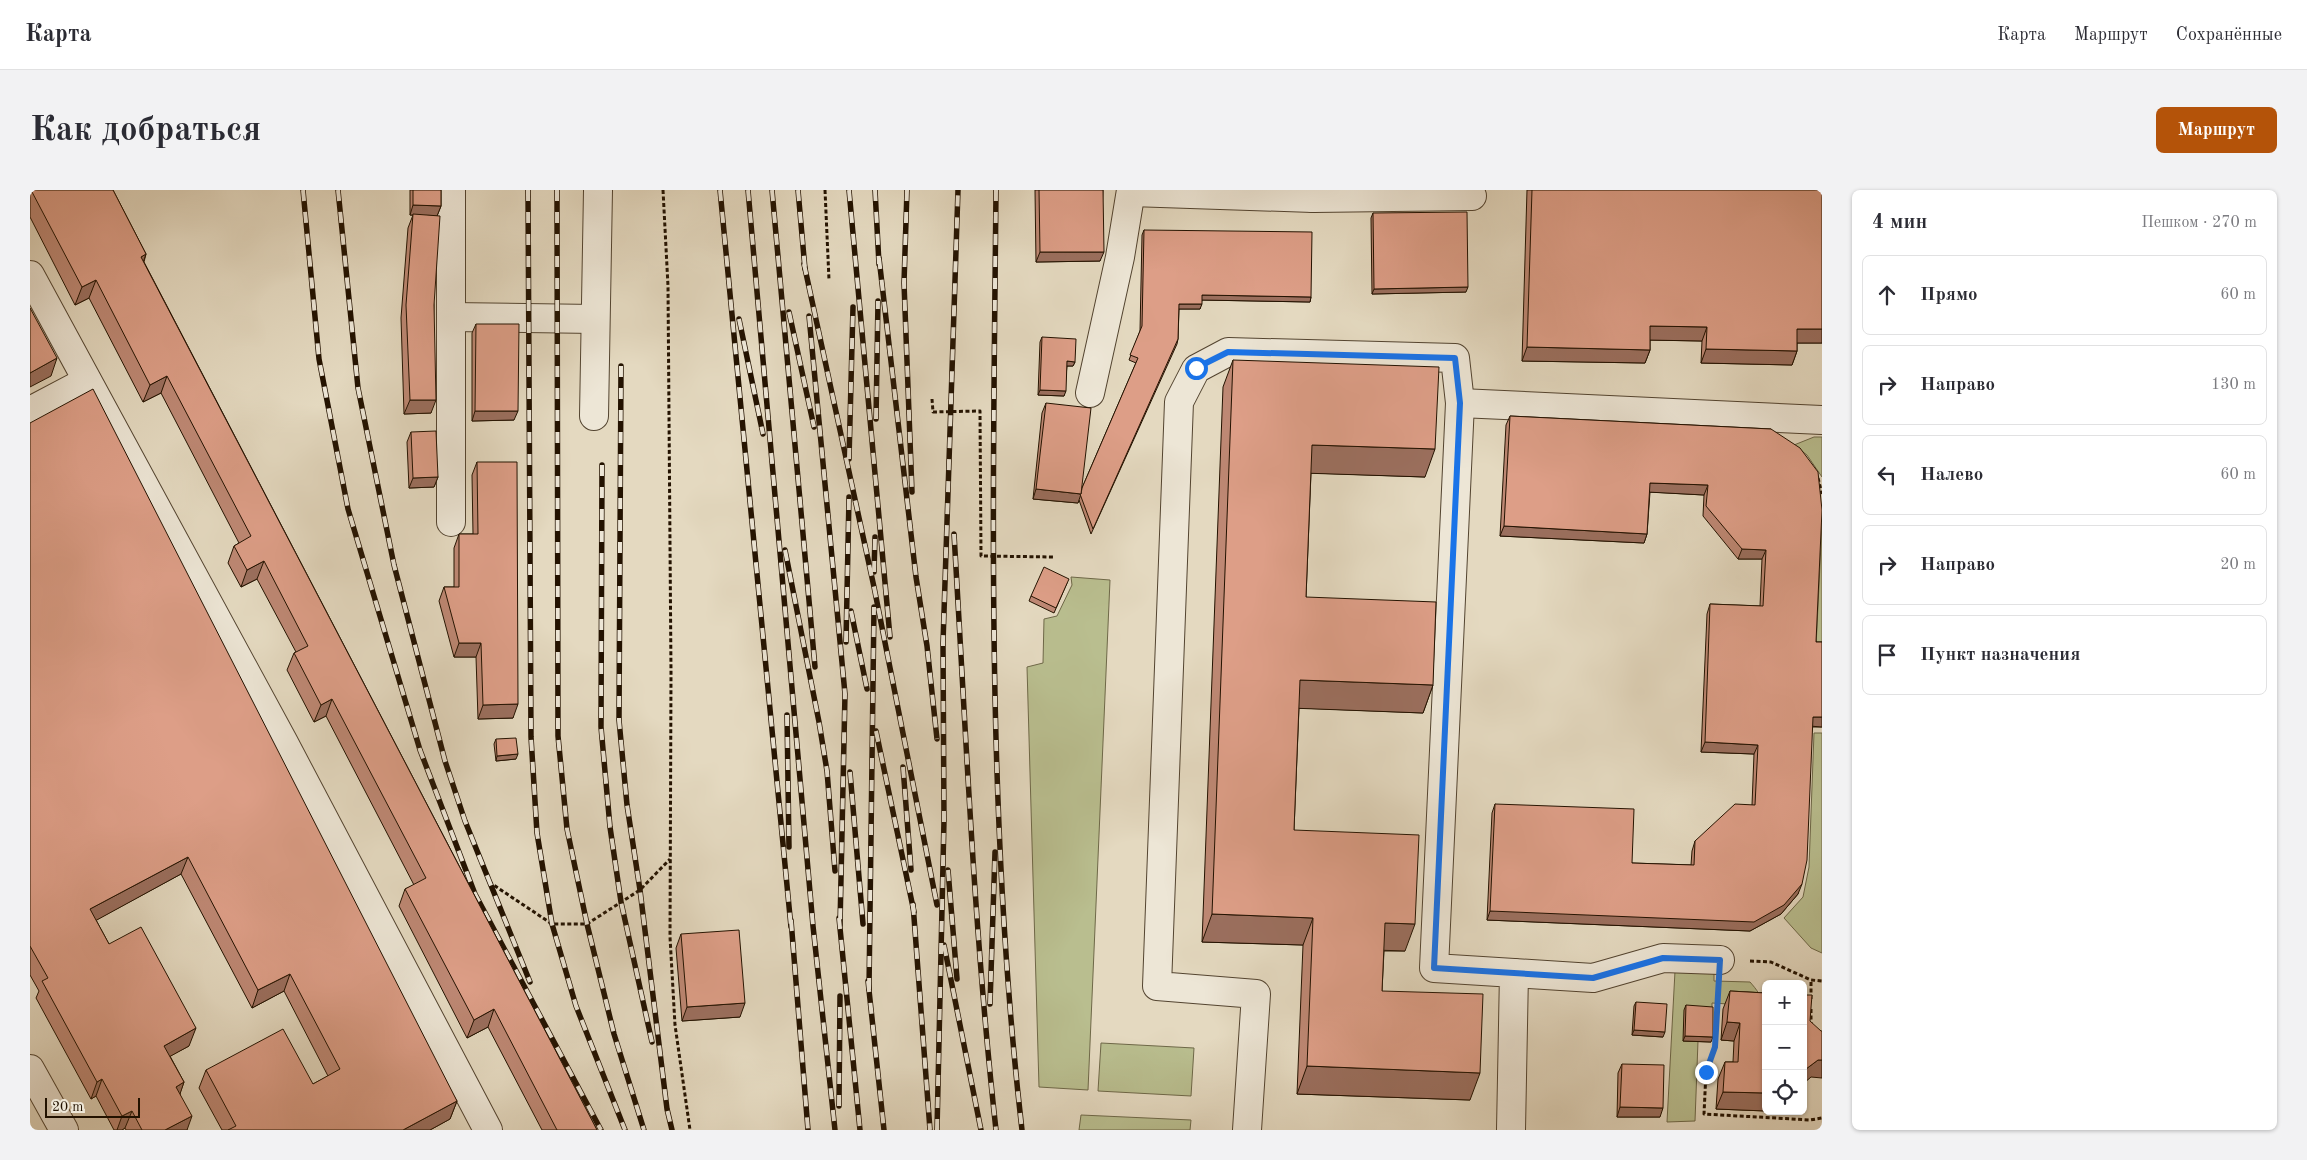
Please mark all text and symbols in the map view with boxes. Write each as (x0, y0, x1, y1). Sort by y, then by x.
text: Карта (25, 23, 92, 47)
text: Карта (1997, 26, 2046, 44)
text: Маршрут (2074, 26, 2148, 44)
text: Сохранённые (2176, 26, 2282, 44)
button: Маршрут (2156, 107, 2277, 153)
text: Как добраться (30, 113, 261, 148)
text: 4 мин (1872, 212, 1927, 233)
text: Пешком · 270 m (2141, 215, 2257, 231)
icon: ahead (1873, 281, 1901, 309)
text: Прямо (1920, 286, 1978, 305)
text: 60 m (2220, 287, 2256, 303)
route start (1185, 357, 1208, 380)
icon: right (1873, 371, 1901, 399)
text: Направо (1920, 376, 1995, 395)
text: 130 m (2211, 377, 2256, 393)
icon: left (1873, 461, 1901, 489)
text: Налево (1920, 466, 1983, 485)
text: 60 m (2220, 467, 2256, 483)
icon: right (1873, 551, 1901, 579)
text: Направо (1920, 556, 1995, 575)
text: 20 m (2220, 557, 2256, 573)
icon: arrive (1873, 641, 1901, 669)
text: Пункт назначения (1920, 646, 2080, 665)
map controls (1762, 980, 1807, 1115)
button: + (1762, 980, 1807, 1025)
button: − (1762, 1025, 1807, 1070)
route end (1695, 1061, 1718, 1084)
button: locate (1762, 1070, 1807, 1115)
scale bar (45, 1095, 140, 1118)
text: 20 m (52, 1100, 83, 1114)

